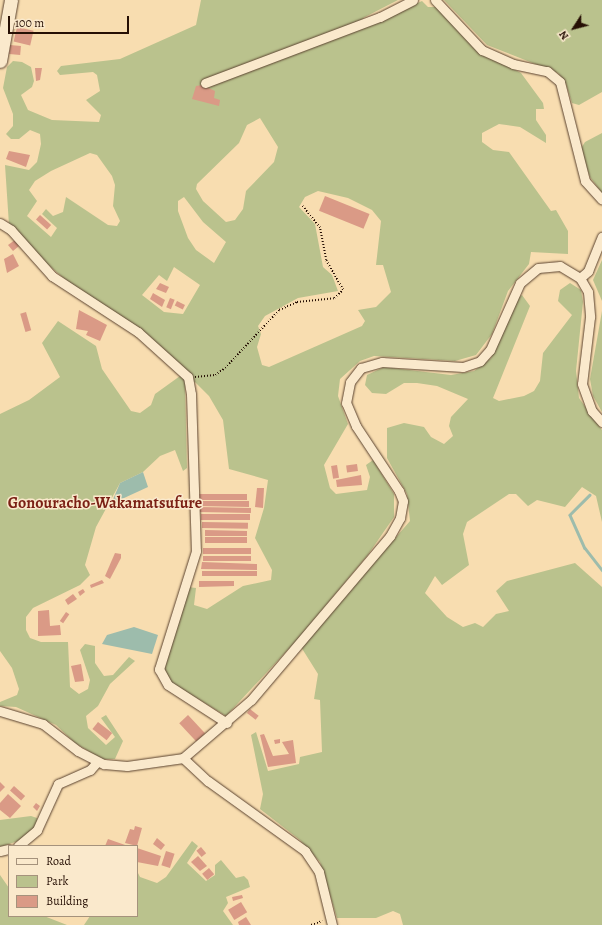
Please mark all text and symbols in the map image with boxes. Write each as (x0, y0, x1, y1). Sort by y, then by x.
scale bar (10, 8, 131, 34)
north arrow (554, 8, 594, 48)
text: 100 m (15, 15, 44, 31)
text: N (555, 28, 572, 43)
district label: Gonouracho-Wakamatsufure (8, 493, 202, 513)
legend (8, 845, 138, 917)
text: Road (46, 853, 71, 869)
text: Park (46, 873, 69, 889)
text: Building (46, 893, 88, 909)

